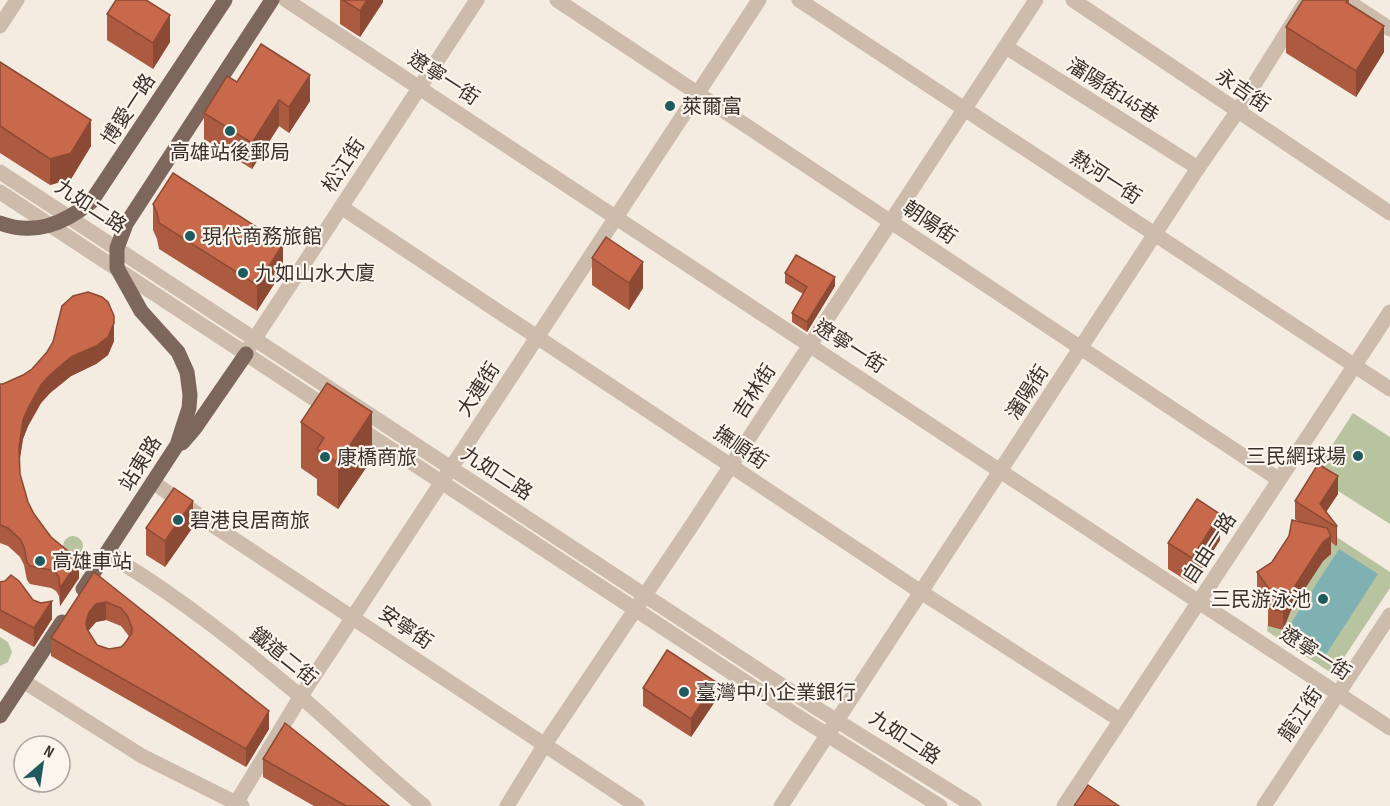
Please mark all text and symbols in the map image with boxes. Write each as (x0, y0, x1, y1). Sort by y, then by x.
street label: 遼寧一街 (403, 47, 484, 111)
street label: 瀋陽街145巷 (1062, 53, 1163, 128)
street label: 永吉街 (1211, 64, 1274, 118)
street label: 博愛一路 (97, 69, 161, 150)
place label: 萊爾富 (682, 95, 742, 119)
marker: 萊爾富 (663, 99, 677, 113)
marker: 高雄站後郵局 (223, 124, 237, 138)
street label: 松江街 (317, 134, 370, 197)
place label: 高雄站後郵局 (170, 141, 290, 165)
street label: 熱河一街 (1065, 146, 1146, 210)
street label: 九如二路 (50, 175, 131, 239)
street label: 朝陽街 (898, 196, 961, 250)
place label: 現代商務旅館 (202, 225, 322, 249)
marker: 現代商務旅館 (183, 229, 197, 243)
place label: 九如山水大廈 (255, 262, 375, 286)
marker: 九如山水大廈 (236, 266, 250, 280)
street label: 遼寧一街 (809, 315, 890, 379)
street label: 大連街 (452, 358, 505, 421)
street label: 吉林街 (728, 360, 781, 423)
street label: 瀋陽街 (1001, 361, 1054, 424)
street label: 撫順街 (709, 421, 772, 475)
street label: 站東路 (115, 432, 167, 495)
street label: 九如二路 (456, 442, 537, 506)
place label: 三民網球場 (1246, 445, 1346, 469)
place label: 康橋商旅 (337, 446, 417, 470)
marker: 三民網球場 (1351, 449, 1365, 463)
marker: 康橋商旅 (318, 450, 332, 464)
street label: 自由一路 (1178, 508, 1242, 589)
place label: 碧港良居商旅 (190, 509, 310, 533)
marker: 碧港良居商旅 (171, 513, 185, 527)
place label: 高雄車站 (52, 550, 132, 574)
marker: 高雄車站 (33, 554, 47, 568)
place label: 三民游泳池 (1211, 588, 1311, 612)
marker: 三民游泳池 (1316, 592, 1330, 606)
street label: 安寧街 (374, 601, 437, 655)
street label: 鐵道二街 (245, 622, 322, 691)
street label: 遼寧一街 (1275, 622, 1356, 686)
place label: 臺灣中小企業銀行 (696, 681, 856, 705)
street label: 龍江街 (1274, 683, 1328, 746)
marker: 臺灣中小企業銀行 (677, 685, 691, 699)
street label: 九如二路 (864, 706, 945, 770)
north arrow (12, 734, 72, 794)
text: N (40, 742, 57, 763)

